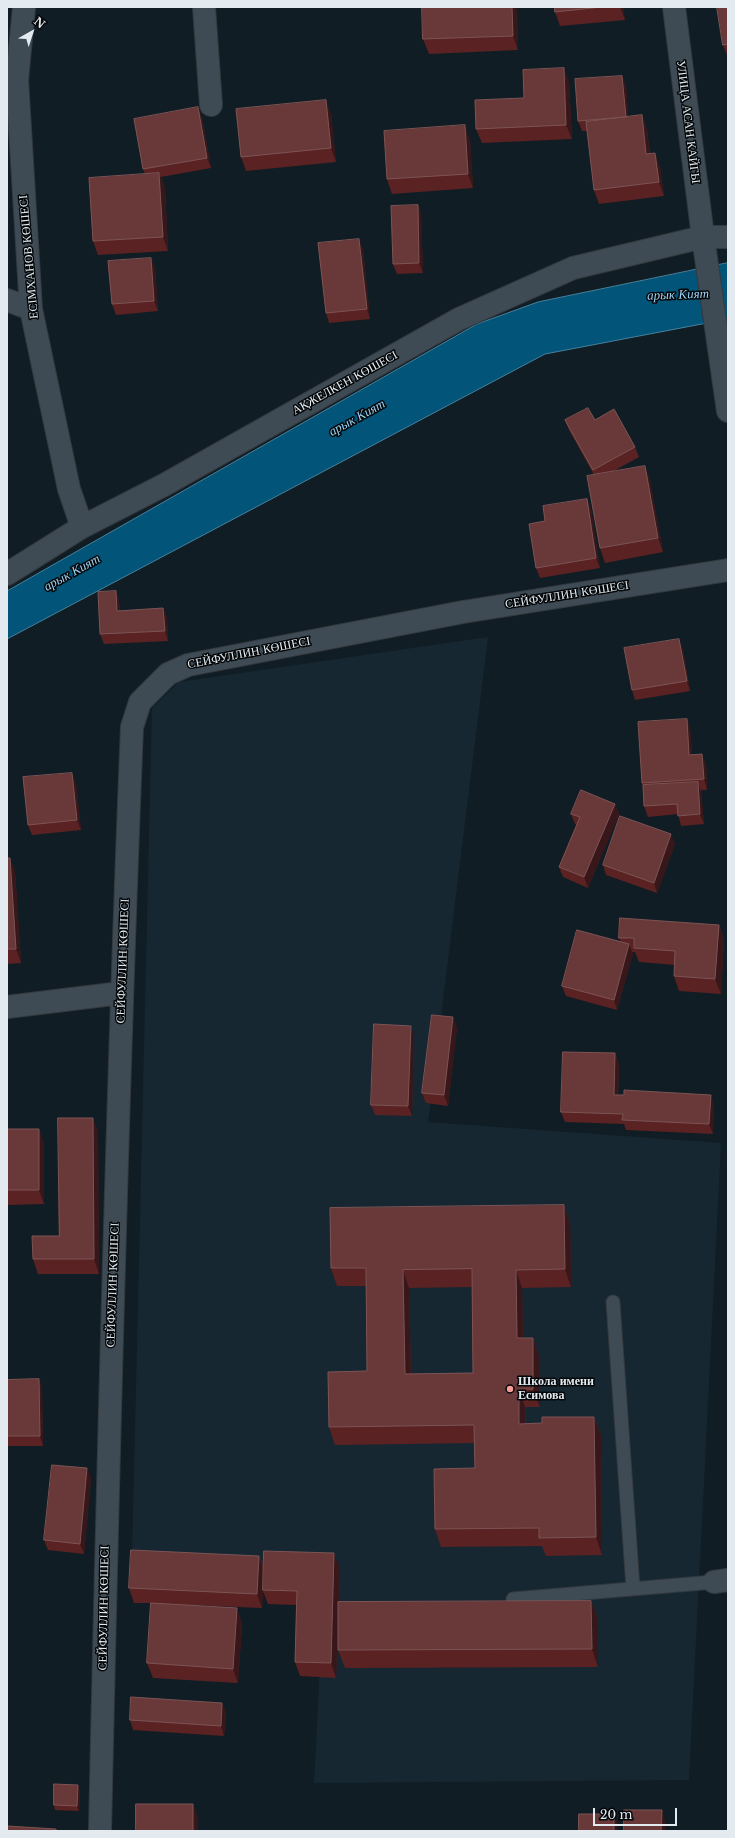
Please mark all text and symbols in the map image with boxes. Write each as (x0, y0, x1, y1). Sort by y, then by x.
north arrow (12, 12, 52, 52)
text: N (31, 14, 48, 31)
street label: УЛИЦА АСАН КАЙГЫ (673, 60, 703, 184)
street label: ЕСІМХАНОВ КӨШЕСІ (16, 195, 42, 319)
water label: арык Кият (647, 286, 709, 304)
street label: АҚЖЕЛКЕН КӨШЕСІ (290, 348, 400, 418)
water label: арык Кият (326, 396, 388, 440)
water label: арык Кият (41, 551, 103, 595)
street label: СЕЙФУЛЛИН КӨШЕСІ (504, 578, 630, 612)
street label: СЕЙФУЛЛИН КӨШЕСІ (186, 634, 312, 672)
street label: СЕЙФУЛЛИН КӨШЕСІ (114, 898, 132, 1024)
street label: СЕЙФУЛЛИН КӨШЕСІ (104, 1222, 122, 1348)
place label: Школа имени Есимова (518, 1375, 594, 1403)
marker: Школа имени Есимова (505, 1384, 515, 1394)
street label: СЕЙФУЛЛИН КӨШЕСІ (96, 1545, 112, 1671)
scale bar (595, 1800, 679, 1826)
text: 20 m (600, 1807, 632, 1822)

